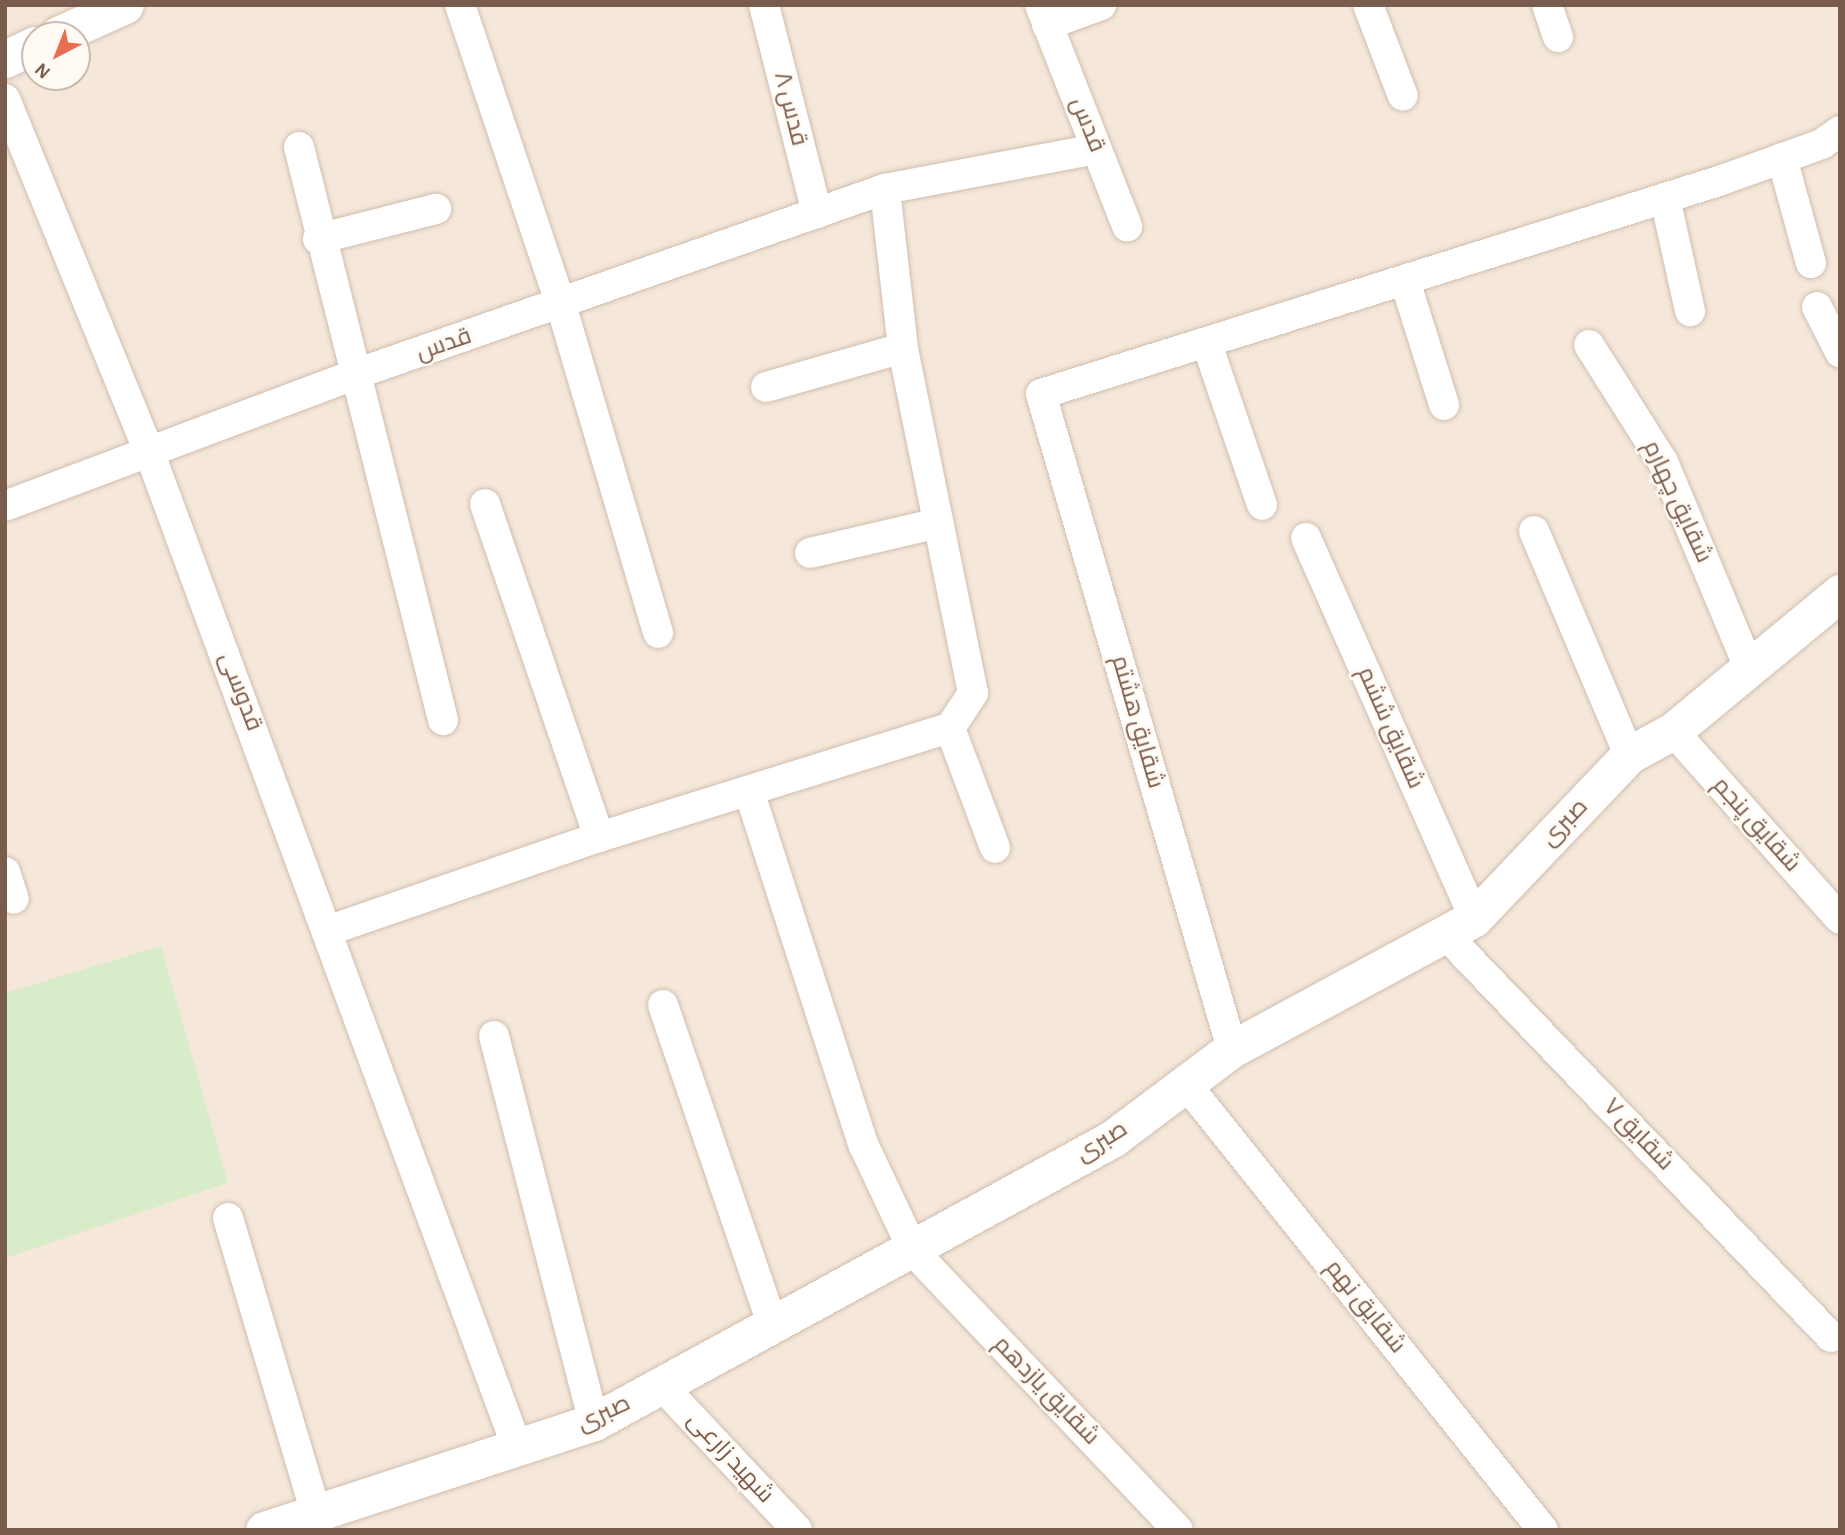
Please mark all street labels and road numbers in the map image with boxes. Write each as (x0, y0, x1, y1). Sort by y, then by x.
street label: قدس ۸ (767, 69, 813, 149)
street label: قدس (1063, 93, 1111, 157)
street label: قدس (413, 322, 475, 368)
street label: شقایق چهارم (1636, 436, 1718, 568)
street label: قدوسی (212, 649, 268, 735)
street label: شقایق هشتم (1104, 652, 1170, 792)
street label: شقایق ششم (1350, 663, 1430, 793)
street label: شقایق پنجم (1706, 772, 1806, 878)
street label: صبری (1535, 793, 1595, 853)
street label: شقایق ۷ (1597, 1093, 1679, 1177)
street label: صبری (1071, 1115, 1133, 1169)
street label: شقایق نهم (1319, 1254, 1411, 1360)
street label: شقایق یازدهم (987, 1330, 1105, 1452)
street label: صبری (573, 1389, 635, 1439)
street label: شهید زارعی (681, 1406, 779, 1510)

